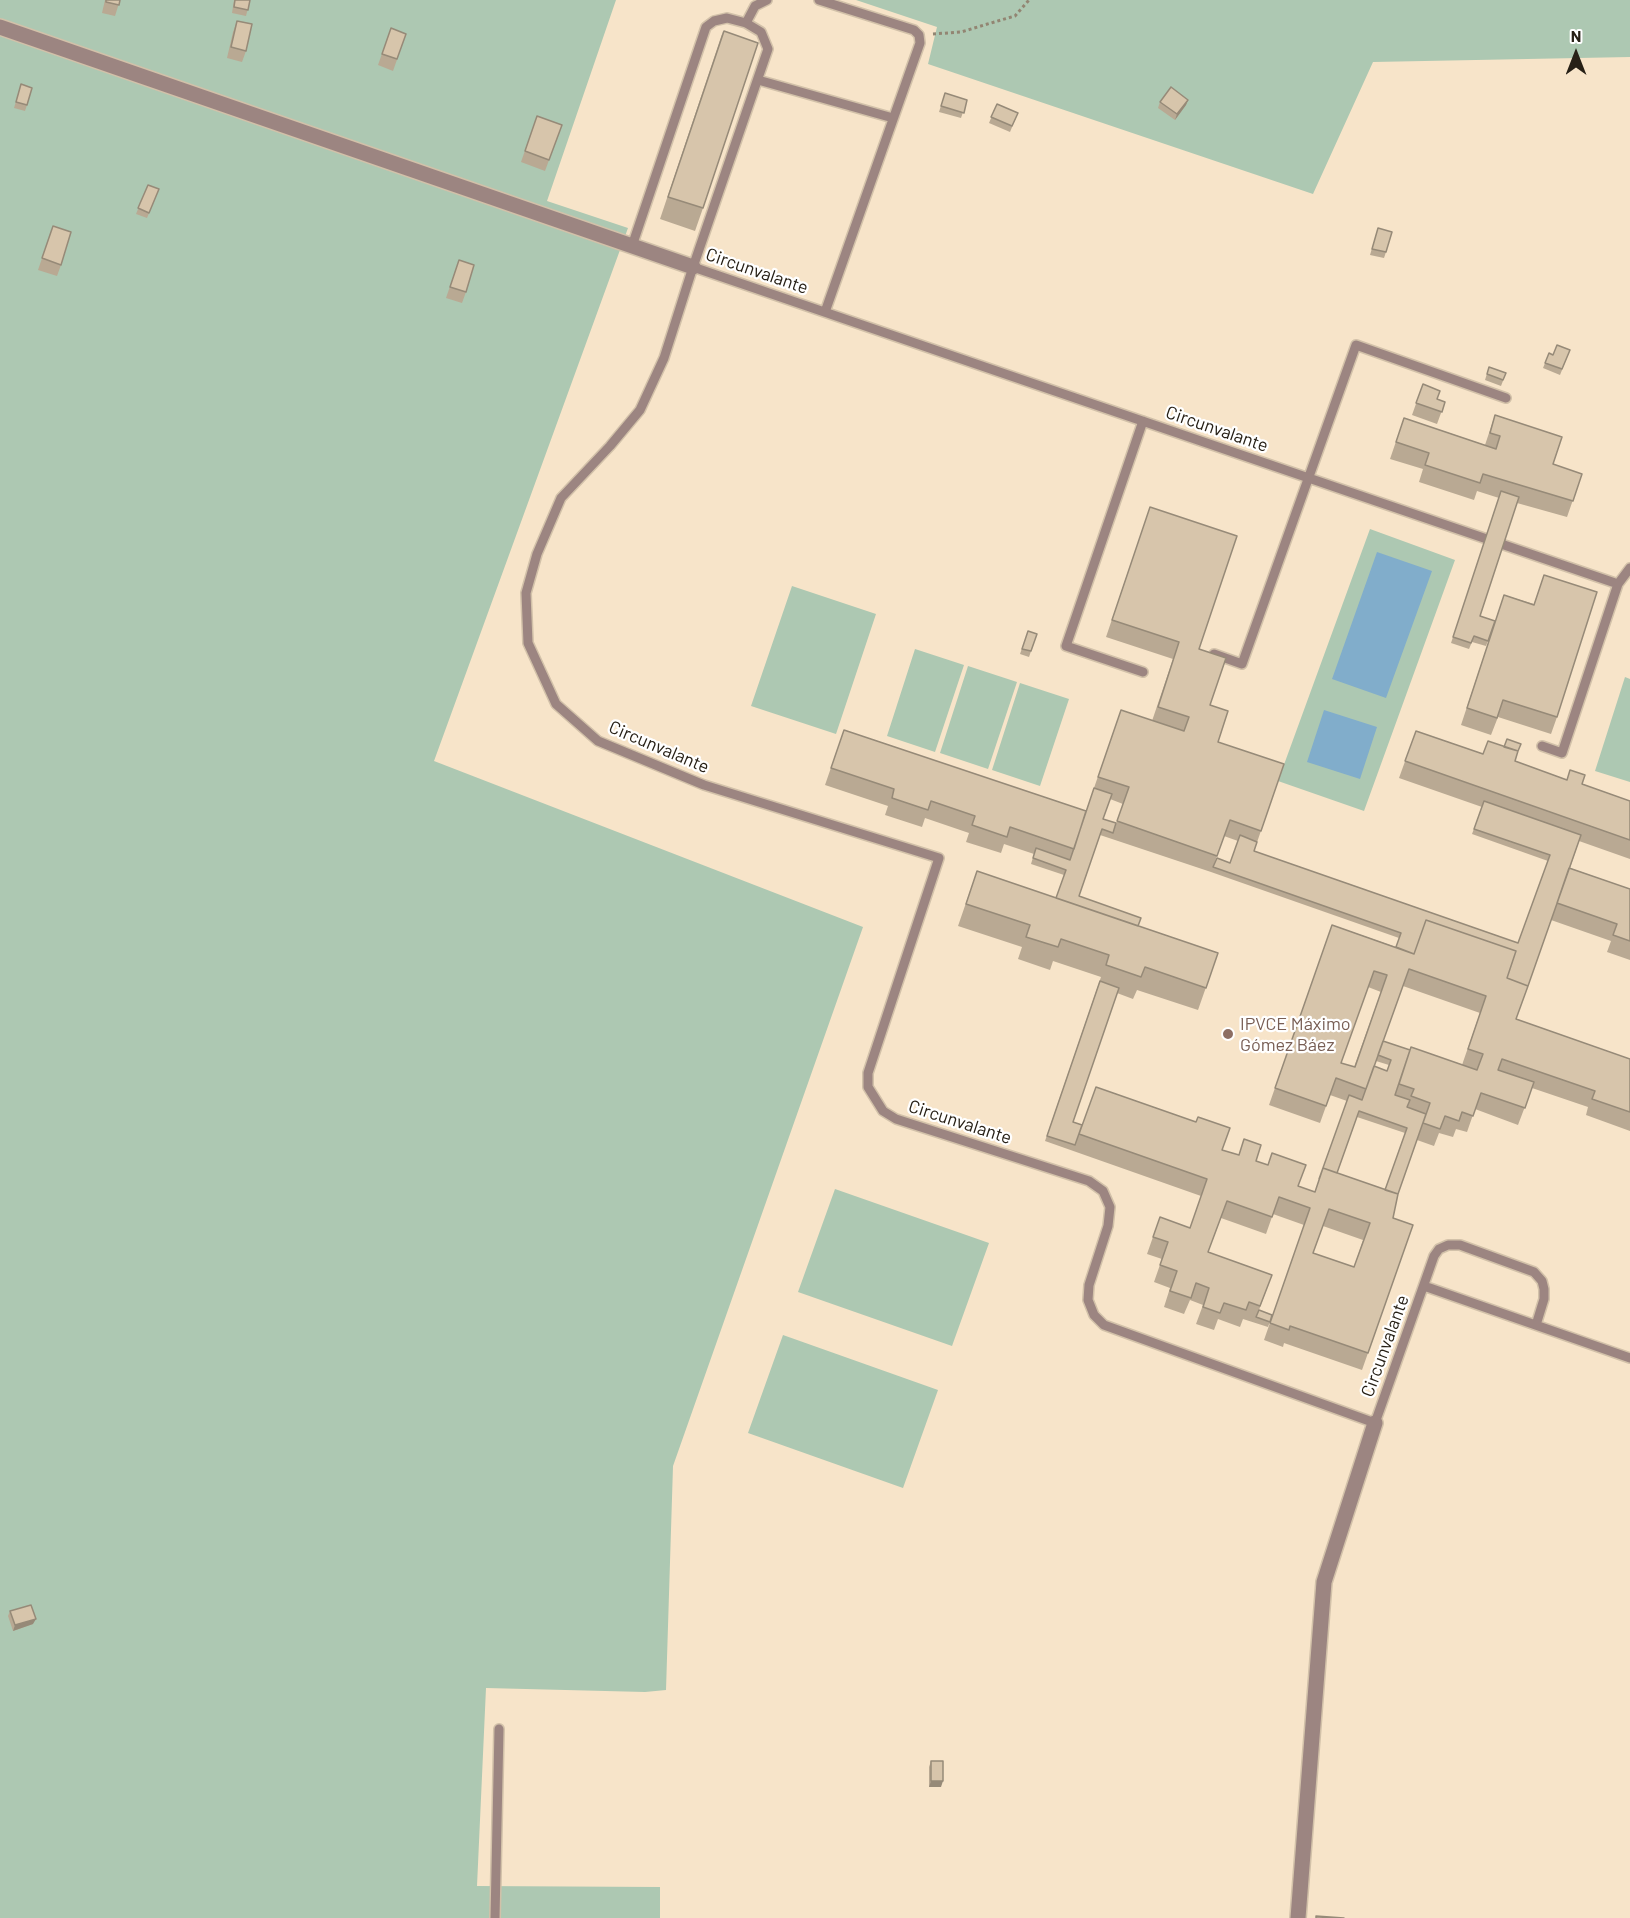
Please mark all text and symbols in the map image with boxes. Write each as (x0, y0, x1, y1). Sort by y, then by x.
north arrow (1546, 24, 1606, 84)
text: N (1571, 26, 1581, 45)
street label: Circunvalante (703, 243, 811, 299)
street label: Circunvalante (1163, 401, 1271, 457)
street label: Circunvalante (606, 716, 712, 778)
place label: IPVCE Máximo Gómez Báez (1240, 1013, 1351, 1056)
marker: IPVCE Máximo Gómez Báez (1221, 1027, 1235, 1041)
street label: Circunvalante (906, 1095, 1014, 1149)
street label: Circunvalante (1357, 1292, 1413, 1400)

